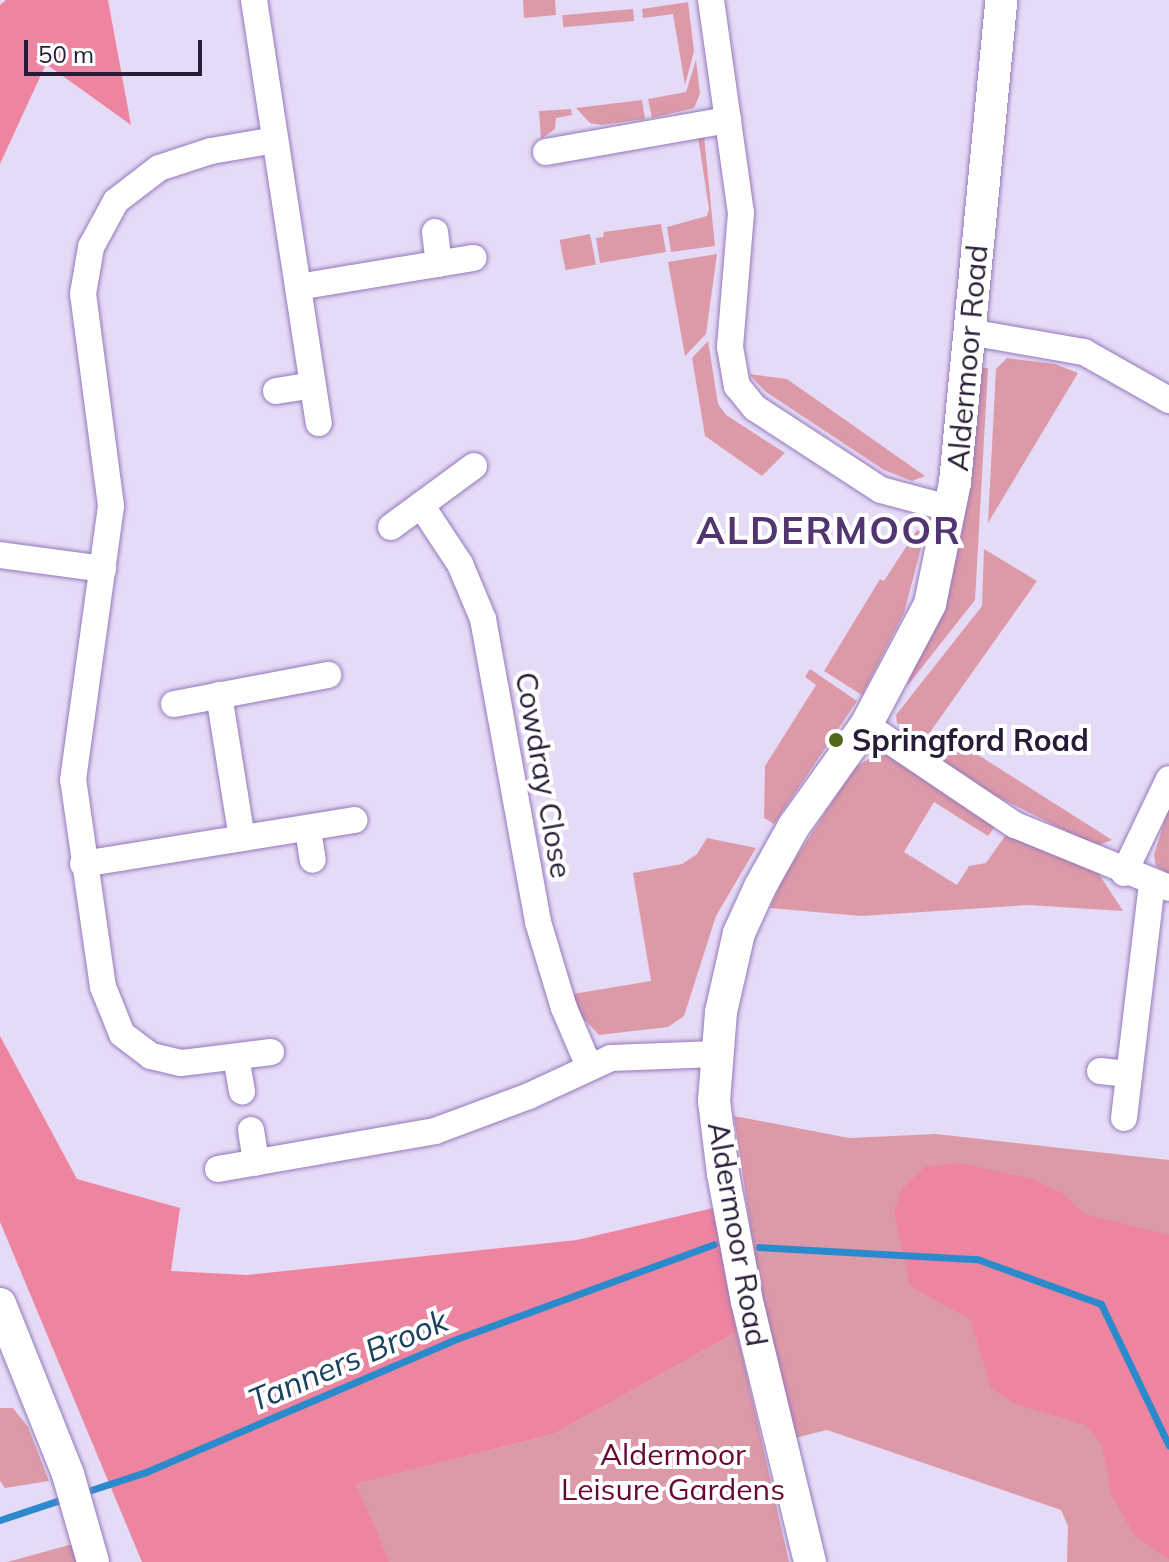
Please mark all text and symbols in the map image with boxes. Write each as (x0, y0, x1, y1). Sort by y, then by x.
scale bar (28, 24, 206, 74)
text: 50 m (38, 39, 94, 69)
street label: Aldermoor Road (939, 243, 995, 473)
district label: ALDERMOOR (696, 508, 962, 554)
street label: Cowdray Close (508, 669, 580, 881)
place label: Springford Road (852, 722, 1089, 758)
marker: Springford Road (827, 731, 845, 749)
street label: Aldermoor Road (701, 1119, 775, 1349)
water label: Tanners Brook (243, 1301, 453, 1419)
park label: Aldermoor Leisure Gardens (561, 1436, 785, 1506)

